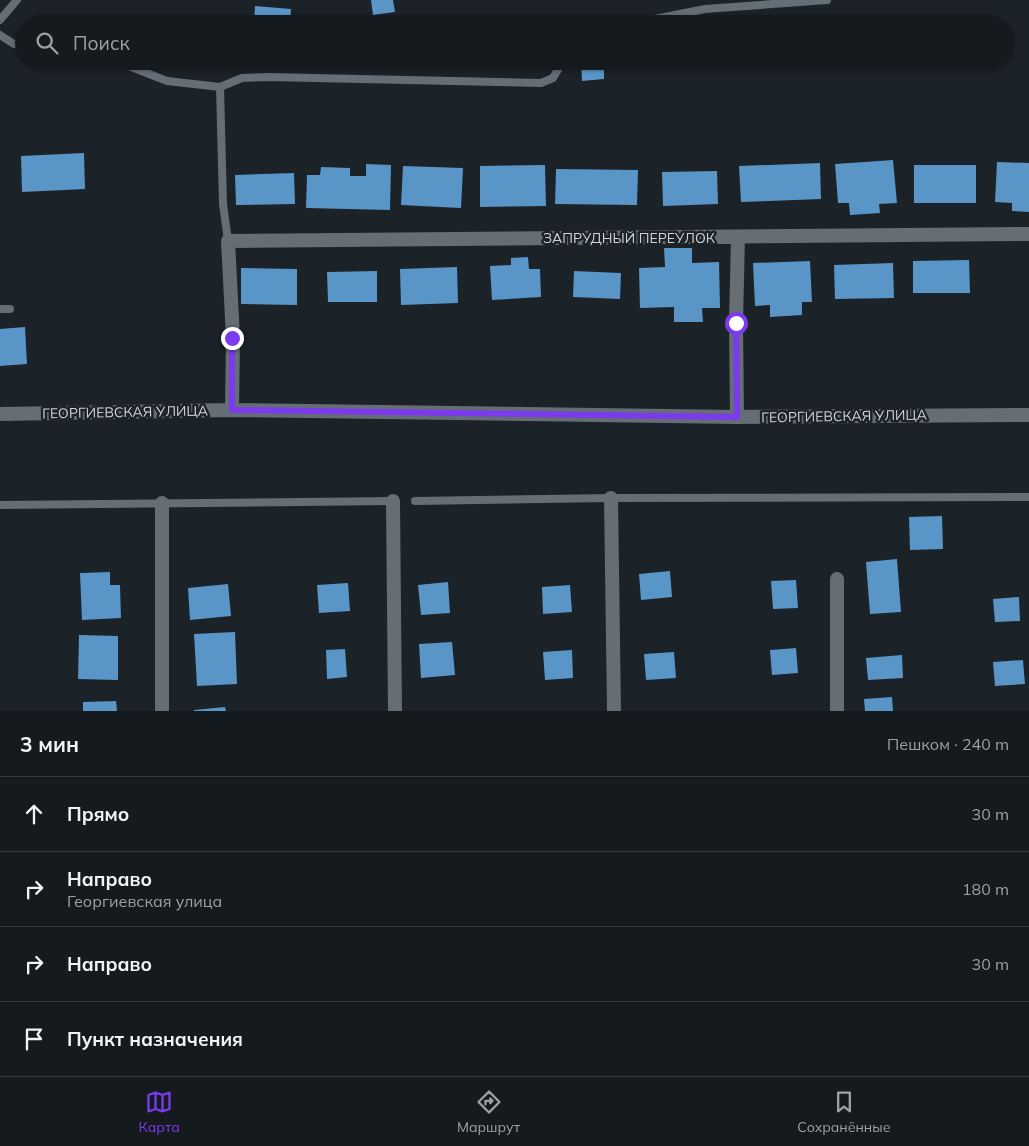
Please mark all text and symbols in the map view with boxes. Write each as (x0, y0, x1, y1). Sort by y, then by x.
search box (15, 15, 1014, 70)
icon: search (33, 29, 61, 57)
text: Поиск (73, 31, 130, 55)
street label: ЗАПРУДНЫЙ ПЕРЕУЛОК (543, 229, 716, 247)
route start (725, 312, 748, 335)
route end (221, 327, 244, 350)
street label: ГЕОРГИЕВСКАЯ УЛИЦА (42, 402, 209, 422)
street label: ГЕОРГИЕВСКАЯ УЛИЦА (761, 406, 928, 426)
text: 3 мин (20, 731, 79, 757)
text: Пешком · 240 m (887, 734, 1009, 754)
icon: ahead (20, 800, 48, 828)
text: Прямо (67, 802, 129, 826)
text: 30 m (972, 804, 1009, 824)
text: Направо (67, 867, 152, 891)
icon: right (20, 875, 48, 903)
text: 180 m (962, 879, 1009, 899)
text: Георгиевская улица (67, 891, 222, 911)
icon: right (20, 950, 48, 978)
text: Направо (67, 952, 152, 976)
text: 30 m (972, 954, 1009, 974)
icon: arrive (20, 1025, 48, 1053)
text: Пункт назначения (67, 1027, 243, 1051)
tab: Карта (139, 1088, 180, 1136)
tab: Маршрут (457, 1088, 520, 1136)
tab: Сохранённые (797, 1088, 890, 1136)

